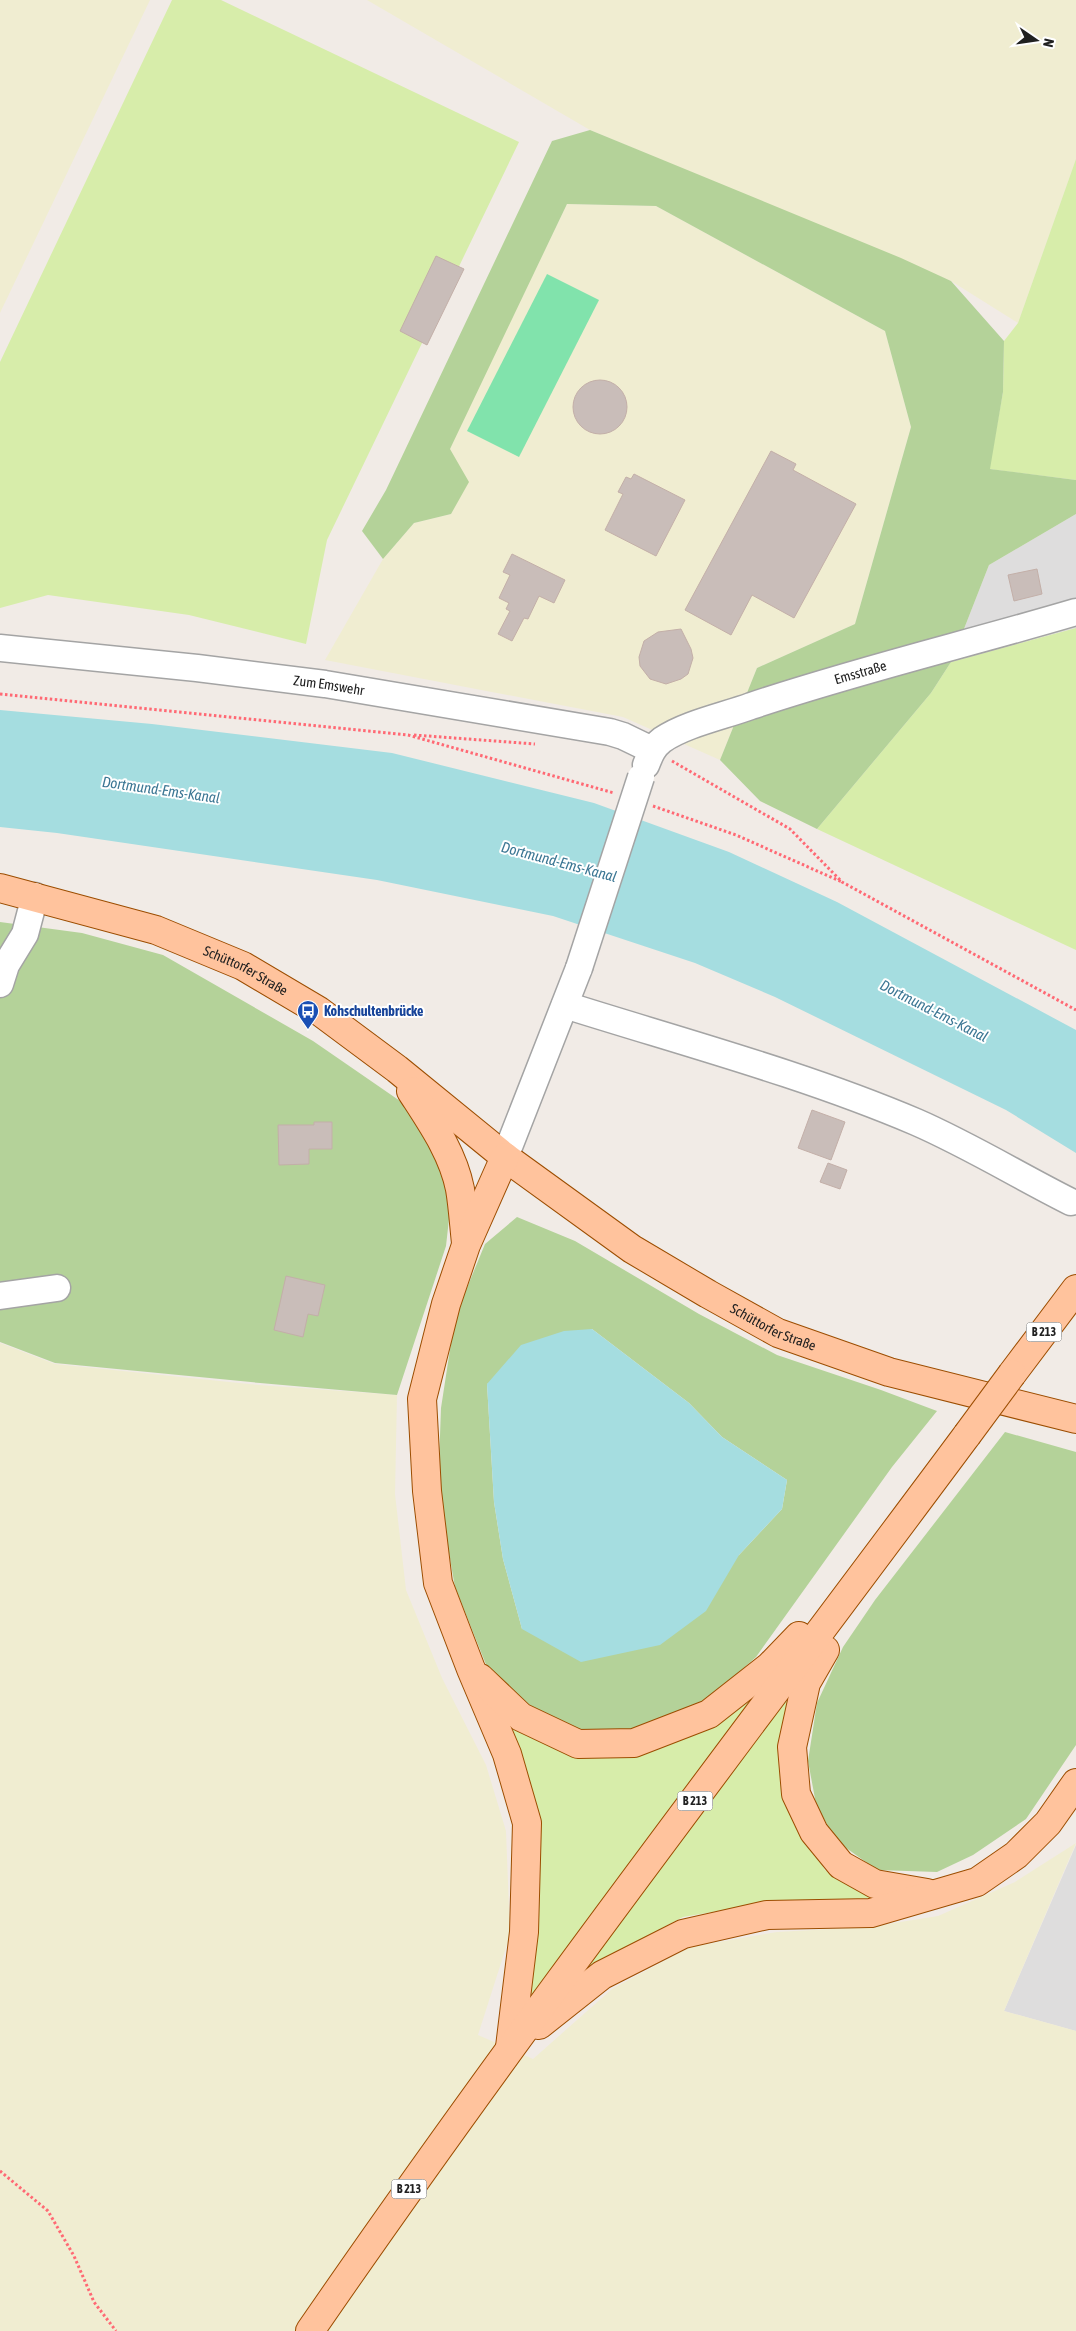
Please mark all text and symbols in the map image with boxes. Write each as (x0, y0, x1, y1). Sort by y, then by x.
north arrow (1011, 15, 1061, 65)
text: N (1040, 37, 1057, 49)
street label: Emsstraße (832, 657, 888, 687)
street label: Zum Emswehr (292, 672, 366, 699)
water label: Dortmund-Ems-Kanal (101, 773, 221, 806)
water label: Dortmund-Ems-Kanal (500, 838, 619, 885)
street label: Schüttorfer Straße (201, 943, 291, 999)
water label: Dortmund-Ems-Kanal (877, 976, 991, 1045)
bus stop icon: Kohschultenbrücke (296, 999, 320, 1030)
place label: Kohschultenbrücke (324, 1003, 423, 1019)
street label: Schüttorfer Straße (728, 1300, 818, 1354)
road number: B 213 (1026, 1322, 1062, 1341)
road number: B 213 (678, 1792, 712, 1810)
road number: B 213 (392, 2180, 426, 2198)

